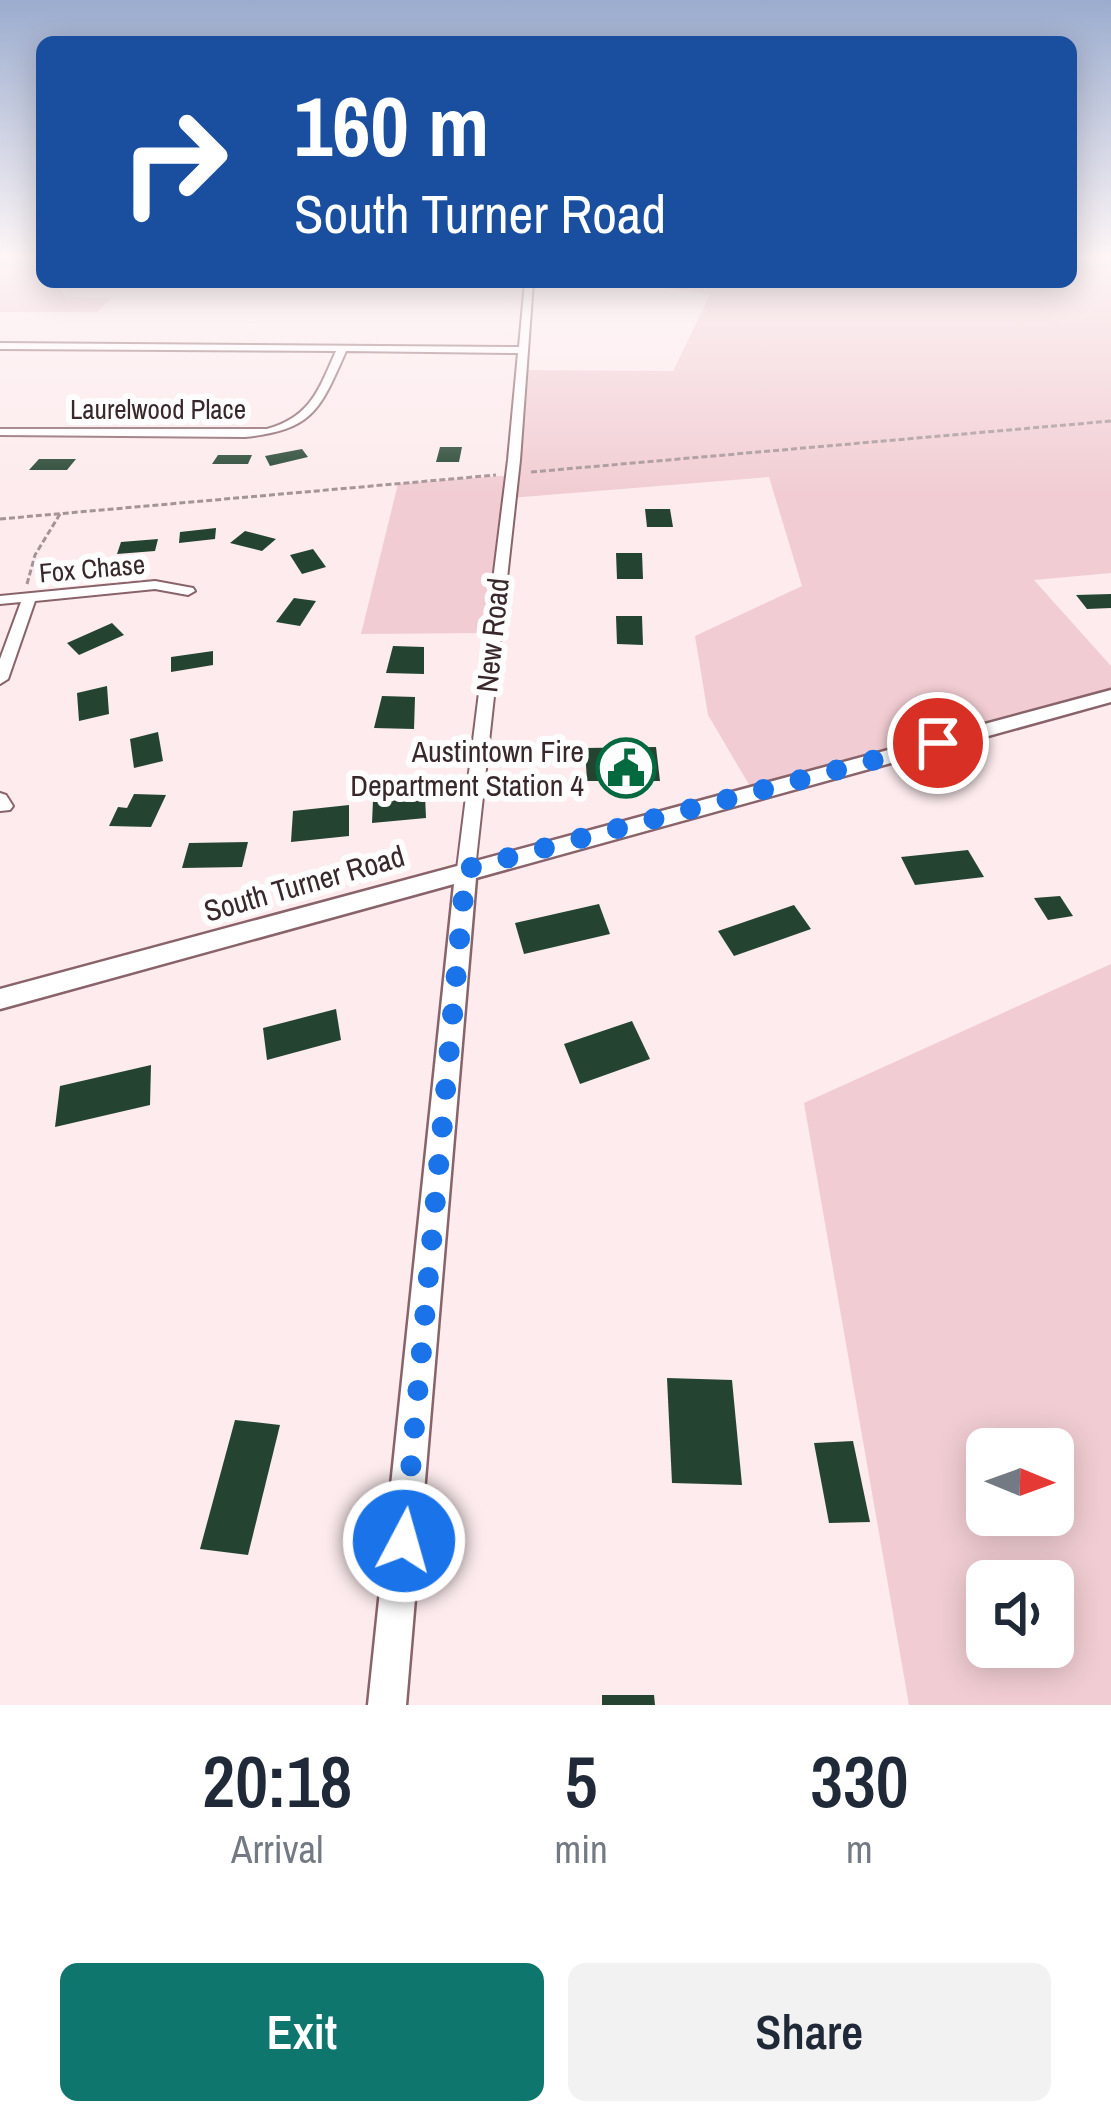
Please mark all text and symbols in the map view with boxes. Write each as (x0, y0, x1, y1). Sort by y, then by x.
text: 160 m (294, 69, 489, 182)
icon: right (96, 84, 252, 240)
text: South Turner Road (294, 177, 666, 250)
street label: Laurelwood Place (70, 391, 246, 427)
street label: Fox Chase (38, 545, 146, 591)
street label: New Road (466, 576, 518, 694)
pin (887, 692, 989, 794)
icon: arrive (905, 710, 971, 776)
place label: Austintown Fire Department Station 4 (350, 731, 584, 805)
public building icon: Austintown Fire Department Station 4 (595, 737, 657, 799)
street label: South Turner Road (199, 835, 409, 931)
north arrow (966, 1428, 1074, 1536)
map controls (966, 1428, 1074, 1668)
position arrow (341, 1478, 467, 1604)
button: sound (966, 1560, 1074, 1668)
text: 20:18 (202, 1732, 352, 1829)
text: 5 (565, 1732, 598, 1829)
text: 330 (810, 1732, 909, 1829)
text: Arrival (231, 1823, 323, 1875)
text: min (555, 1823, 608, 1875)
text: m (846, 1823, 873, 1875)
button: Exit (60, 1963, 544, 2101)
button: Share (568, 1963, 1051, 2101)

